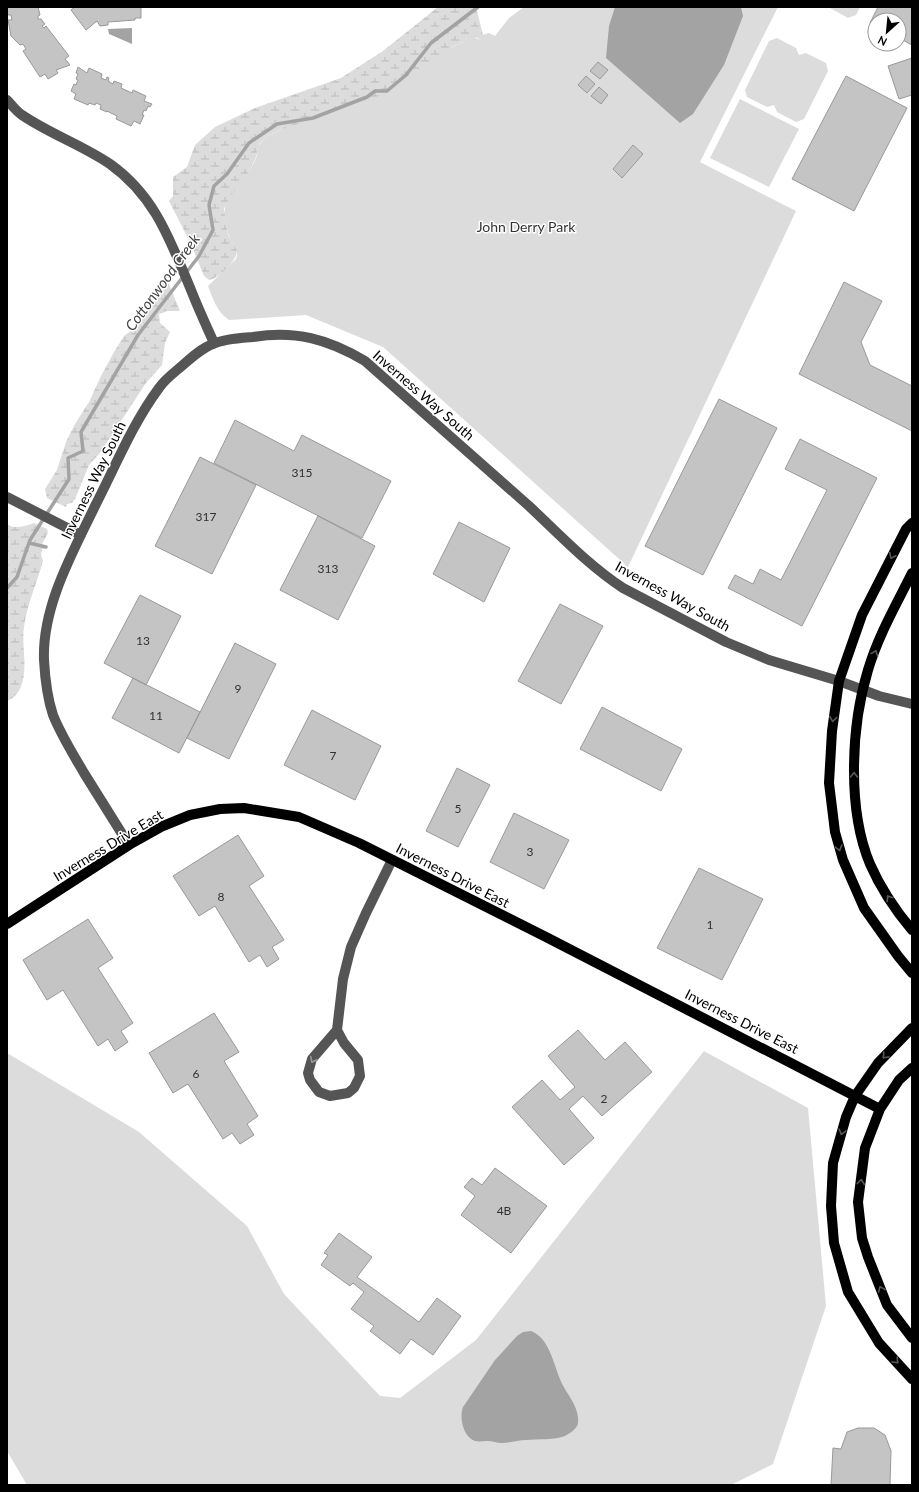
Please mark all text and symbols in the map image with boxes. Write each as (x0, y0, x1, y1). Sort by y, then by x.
north arrow (867, 12, 907, 52)
text: N (876, 34, 889, 49)
park label: John Derry Park (477, 218, 576, 235)
water label: Cottonwood Creek (121, 229, 204, 334)
street label: Inverness Way South (370, 346, 478, 444)
street label: Inverness Way South (57, 418, 129, 542)
house number: 315 (292, 465, 312, 480)
house number: 317 (196, 509, 216, 524)
one-way arrow (889, 552, 897, 559)
street label: Inverness Way South (613, 557, 733, 635)
house number: 313 (318, 561, 338, 576)
house number: 13 (136, 633, 150, 648)
one-way arrow (870, 650, 878, 657)
house number: 9 (235, 681, 242, 696)
house number: 11 (149, 708, 163, 723)
one-way arrow (829, 716, 838, 722)
house number: 7 (330, 748, 337, 763)
one-way arrow (850, 772, 858, 778)
house number: 5 (455, 801, 462, 816)
street label: Inverness Drive East (50, 806, 166, 884)
street label: Inverness Drive East (393, 839, 513, 911)
house number: 3 (527, 844, 534, 859)
one-way arrow (834, 844, 843, 851)
house number: 8 (218, 889, 225, 904)
one-way arrow (886, 895, 894, 902)
house number: 1 (707, 917, 714, 932)
street label: Inverness Drive East (682, 985, 802, 1057)
one-way arrow (882, 1051, 889, 1059)
one-way arrow (310, 1056, 318, 1063)
house number: 6 (193, 1066, 200, 1081)
house number: 2 (601, 1091, 608, 1106)
one-way arrow (838, 1129, 846, 1135)
one-way arrow (856, 1179, 865, 1186)
house number: 4B (497, 1203, 512, 1218)
one-way arrow (877, 1285, 885, 1292)
one-way arrow (891, 1356, 898, 1364)

